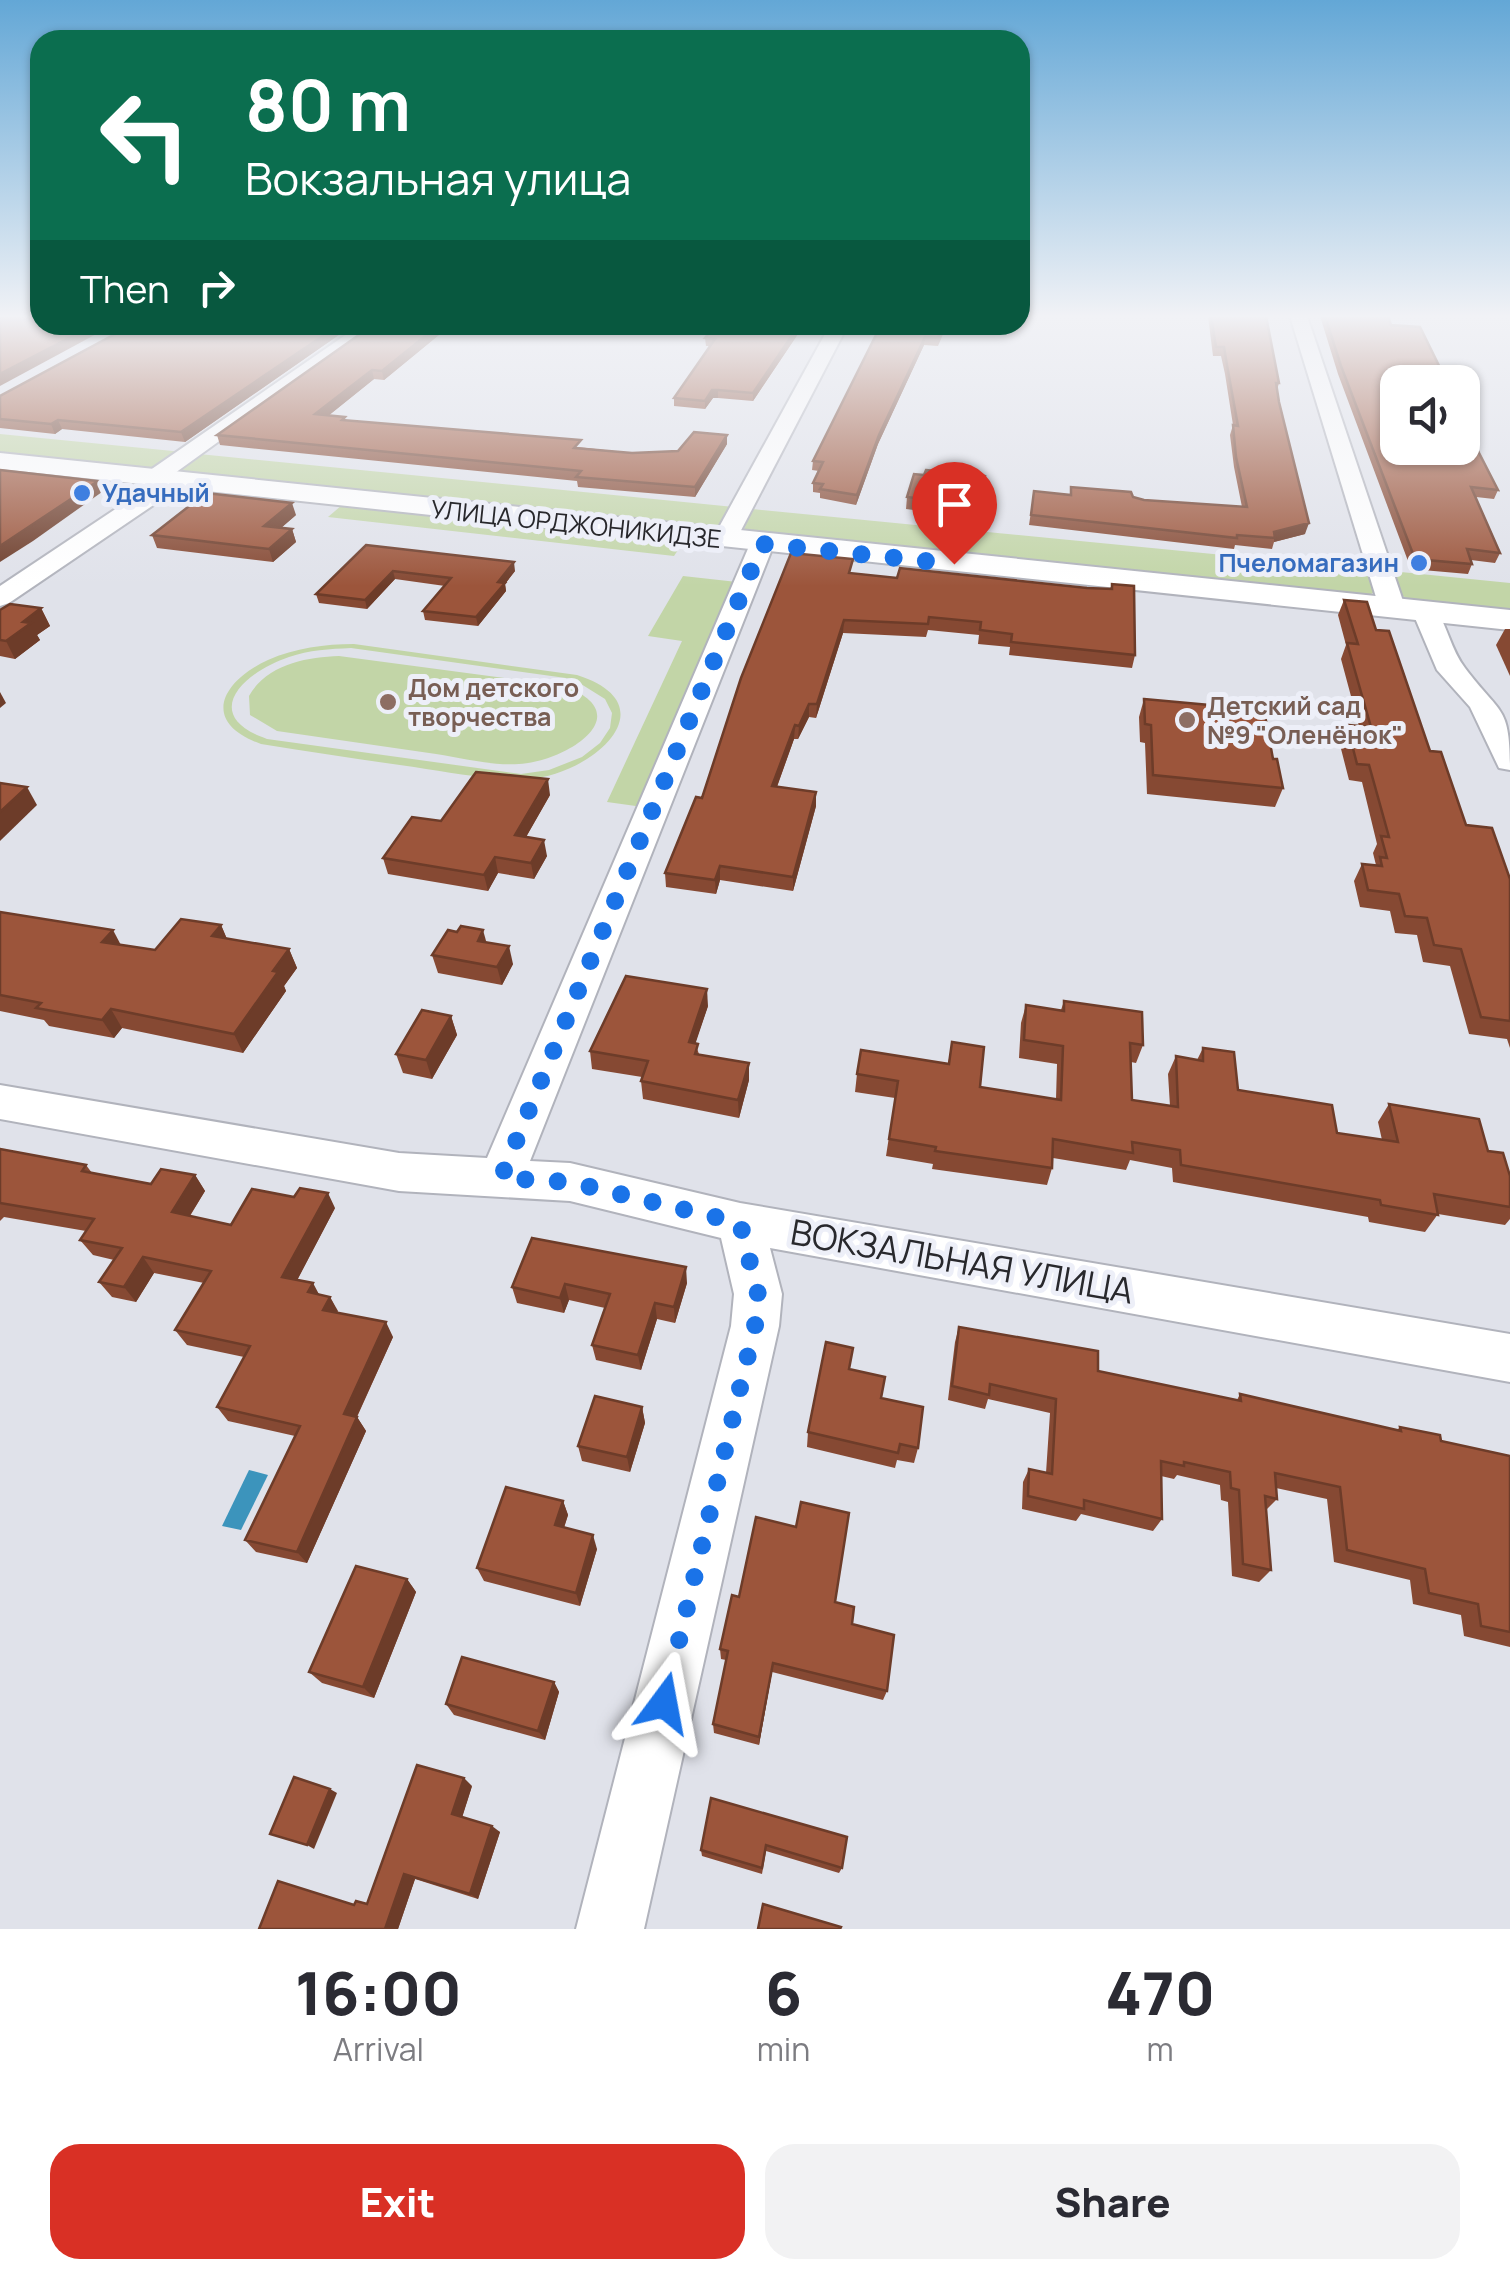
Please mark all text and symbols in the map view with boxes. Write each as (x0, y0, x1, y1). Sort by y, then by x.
text: 80 m (245, 56, 411, 152)
icon: left (80, 70, 210, 200)
text: Вокзальная улица (245, 147, 631, 209)
icon: right (189, 260, 244, 315)
text: Then (80, 262, 169, 314)
map controls (1380, 365, 1480, 465)
button: sound (1380, 365, 1480, 465)
pin (912, 462, 997, 565)
place label: Удачный (102, 475, 210, 510)
icon: arrive (927, 477, 982, 532)
marker: Удачный (71, 482, 93, 504)
street label: УЛИЦА ОРДЖОНИКИДЗЕ (429, 491, 723, 556)
place label: Пчеломагазин (1219, 545, 1399, 580)
marker: Пчеломагазин (1408, 552, 1430, 574)
place label: Дом детского творчества (408, 670, 579, 734)
place label: Детский сад №9 "Оленёнок" (1207, 688, 1403, 752)
marker: Дом детского творчества (377, 691, 399, 713)
marker: Детский сад №9 "Оленёнок" (1176, 709, 1198, 731)
street label: ВОКЗАЛЬНАЯ УЛИЦА (787, 1207, 1137, 1315)
position arrow (612, 1651, 716, 1755)
text: 16:00 (295, 1951, 462, 2033)
text: 6 (765, 1951, 802, 2033)
text: 470 (1105, 1951, 1215, 2033)
text: Arrival (333, 2027, 424, 2071)
text: min (757, 2027, 810, 2071)
text: m (1147, 2027, 1174, 2071)
button: Exit (50, 2144, 745, 2259)
button: Share (765, 2144, 1460, 2259)

